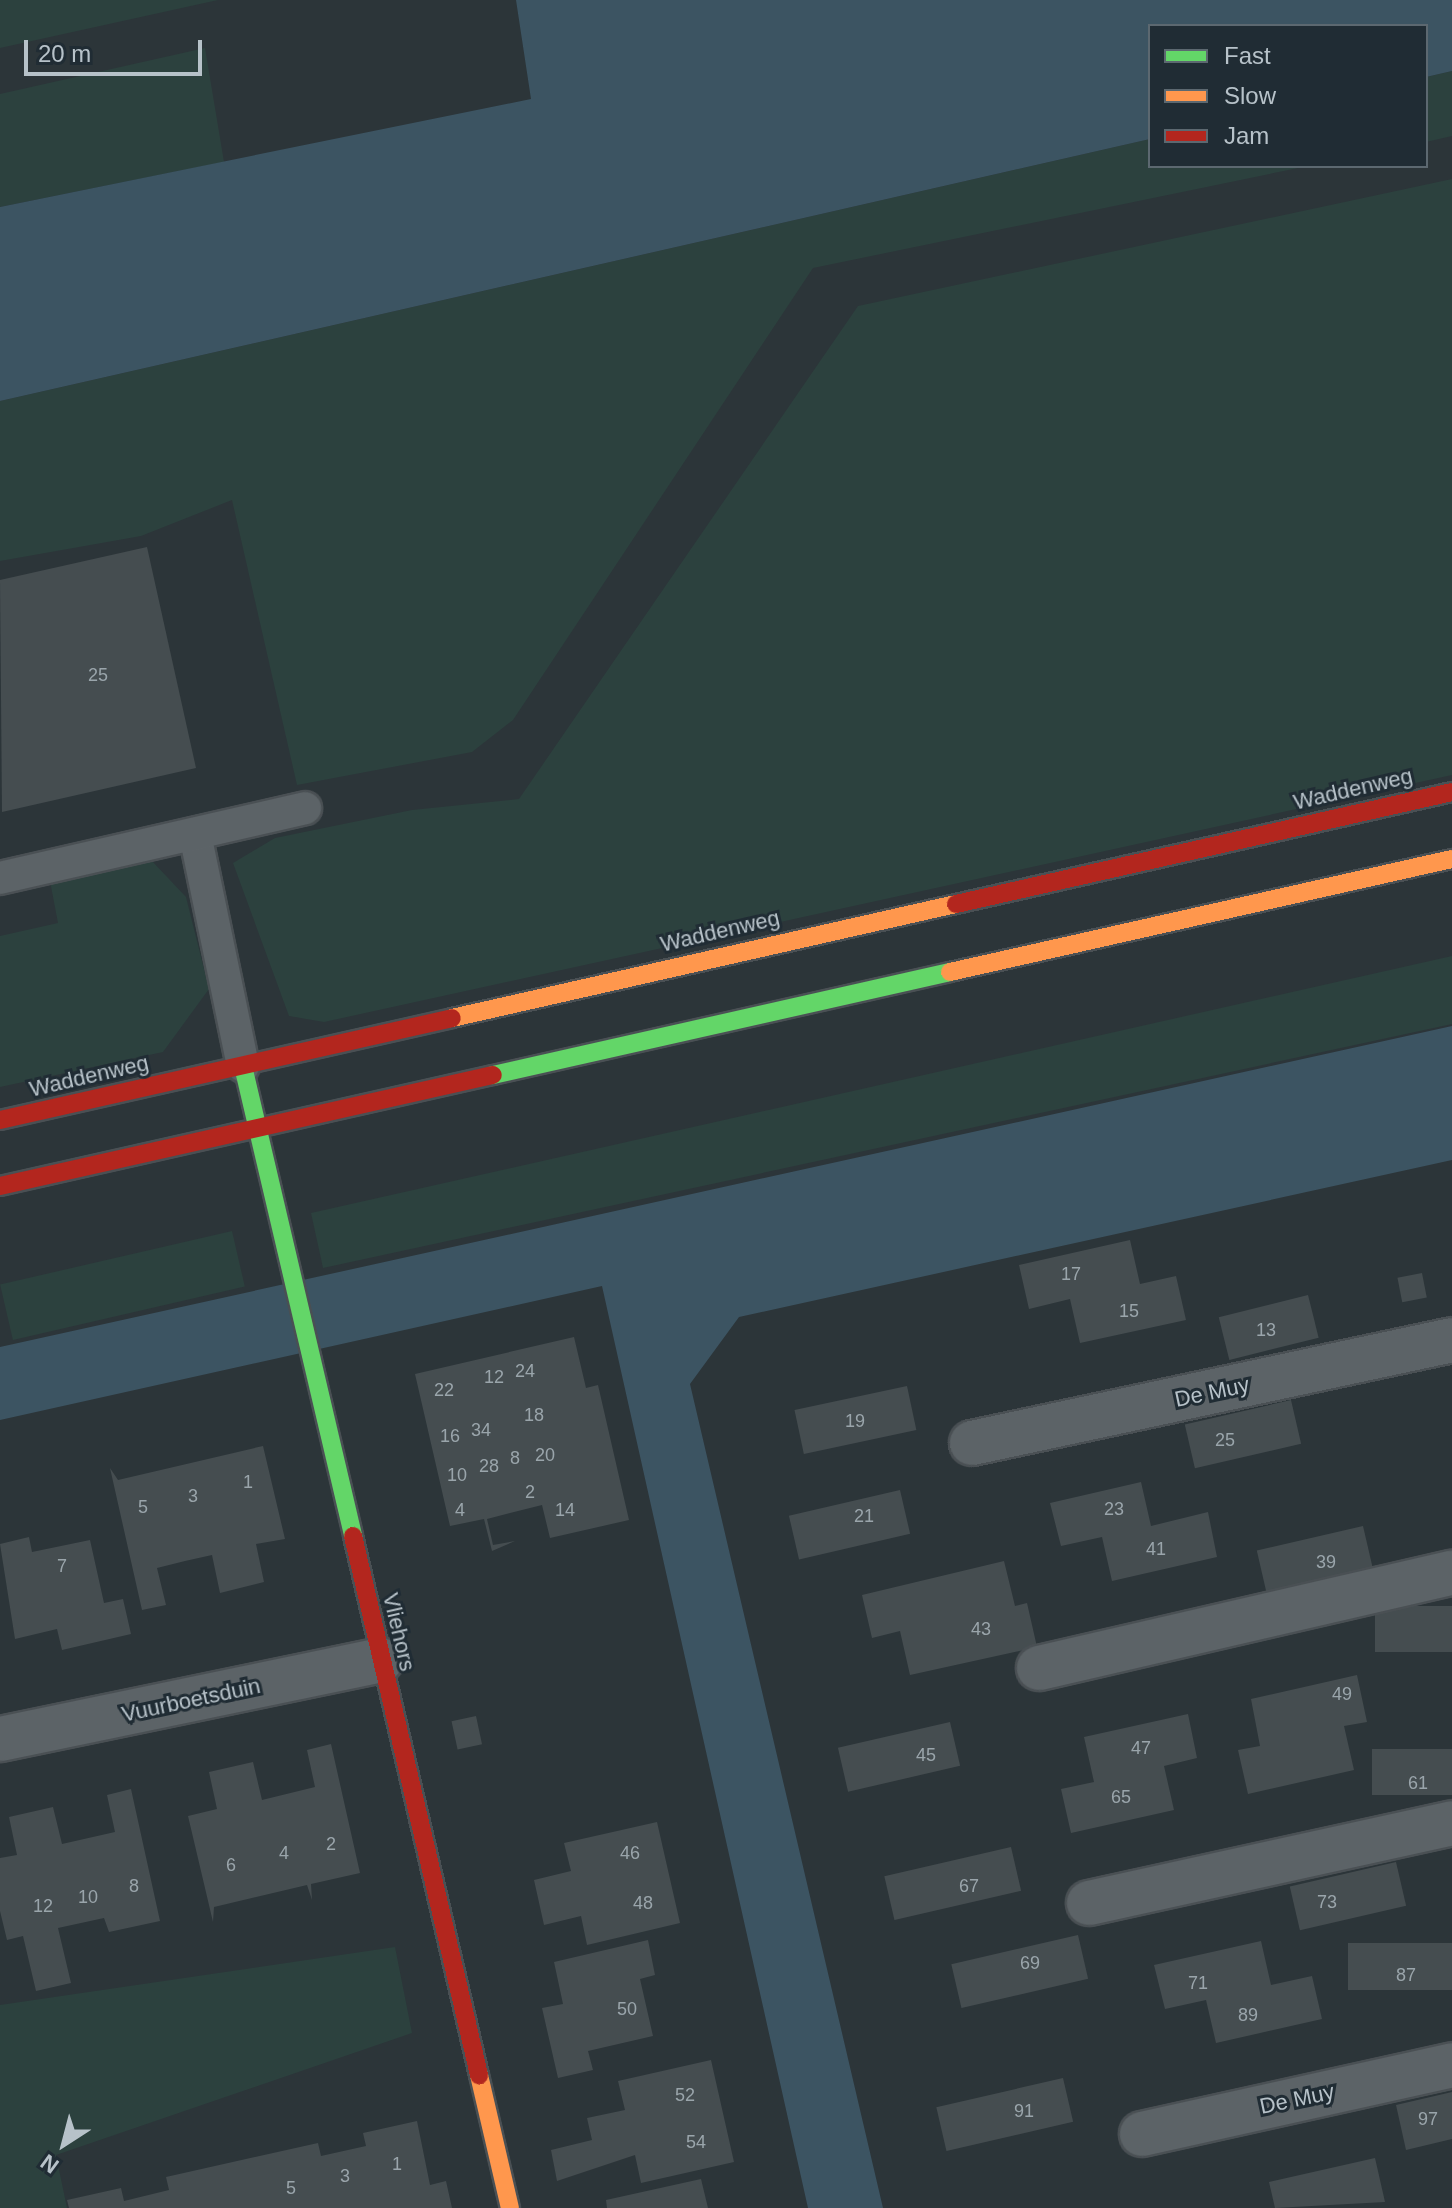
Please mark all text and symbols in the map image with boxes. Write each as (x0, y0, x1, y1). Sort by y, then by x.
scale bar (28, 24, 206, 74)
legend (1148, 24, 1428, 168)
text: 20 m (38, 40, 91, 67)
text: Fast (1224, 42, 1271, 69)
text: Slow (1224, 82, 1276, 109)
text: Jam (1224, 122, 1269, 149)
house number: 25 (88, 664, 108, 686)
street label: Waddenweg (1291, 762, 1415, 816)
street label: Waddenweg (658, 904, 782, 958)
street label: Waddenweg (27, 1049, 151, 1103)
house number: 17 (1061, 1263, 1081, 1285)
house number: 15 (1119, 1300, 1139, 1322)
house number: 13 (1256, 1319, 1276, 1341)
house number: 24 (515, 1360, 535, 1382)
house number: 12 (484, 1366, 504, 1388)
street label: De Muy (1172, 1371, 1252, 1413)
house number: 22 (434, 1379, 454, 1401)
house number: 18 (524, 1404, 544, 1426)
house number: 19 (845, 1410, 865, 1432)
house number: 34 (471, 1419, 491, 1441)
house number: 16 (440, 1425, 460, 1447)
house number: 25 (1215, 1429, 1235, 1451)
house number: 20 (535, 1444, 555, 1466)
house number: 8 (510, 1447, 520, 1469)
house number: 28 (479, 1455, 499, 1477)
house number: 10 (447, 1464, 467, 1486)
house number: 1 (243, 1471, 253, 1493)
house number: 2 (525, 1481, 535, 1503)
house number: 3 (188, 1485, 198, 1507)
house number: 5 (138, 1496, 148, 1518)
house number: 23 (1104, 1498, 1124, 1520)
house number: 4 (455, 1499, 465, 1521)
house number: 14 (555, 1499, 575, 1521)
house number: 21 (854, 1505, 874, 1527)
house number: 41 (1146, 1538, 1166, 1560)
house number: 39 (1316, 1551, 1336, 1573)
house number: 7 (57, 1555, 67, 1577)
street label: Vliehors (377, 1590, 421, 1674)
house number: 43 (971, 1618, 991, 1640)
street label: Vuurboetsduin (119, 1672, 263, 1728)
house number: 49 (1332, 1683, 1352, 1705)
house number: 47 (1131, 1737, 1151, 1759)
house number: 45 (916, 1744, 936, 1766)
house number: 61 (1408, 1772, 1428, 1794)
house number: 65 (1111, 1786, 1131, 1808)
house number: 2 (326, 1833, 336, 1855)
house number: 4 (279, 1842, 289, 1864)
house number: 46 (620, 1842, 640, 1864)
house number: 6 (226, 1854, 236, 1876)
house number: 8 (129, 1875, 139, 1897)
house number: 67 (959, 1875, 979, 1897)
house number: 10 (78, 1886, 98, 1908)
house number: 73 (1317, 1891, 1337, 1913)
house number: 48 (633, 1892, 653, 1914)
house number: 12 (33, 1895, 53, 1917)
house number: 69 (1020, 1952, 1040, 1974)
house number: 87 (1396, 1964, 1416, 1986)
house number: 71 (1188, 1972, 1208, 1994)
house number: 50 (617, 1998, 637, 2020)
house number: 89 (1238, 2004, 1258, 2026)
street label: De Muy (1257, 2078, 1337, 2120)
house number: 52 (675, 2084, 695, 2106)
house number: 91 (1014, 2100, 1034, 2122)
north arrow (24, 2104, 104, 2184)
house number: 97 (1418, 2108, 1438, 2130)
house number: 54 (686, 2131, 706, 2153)
text: N (36, 2149, 63, 2179)
house number: 1 (392, 2153, 402, 2175)
house number: 3 (340, 2165, 350, 2187)
house number: 5 (286, 2177, 296, 2199)

